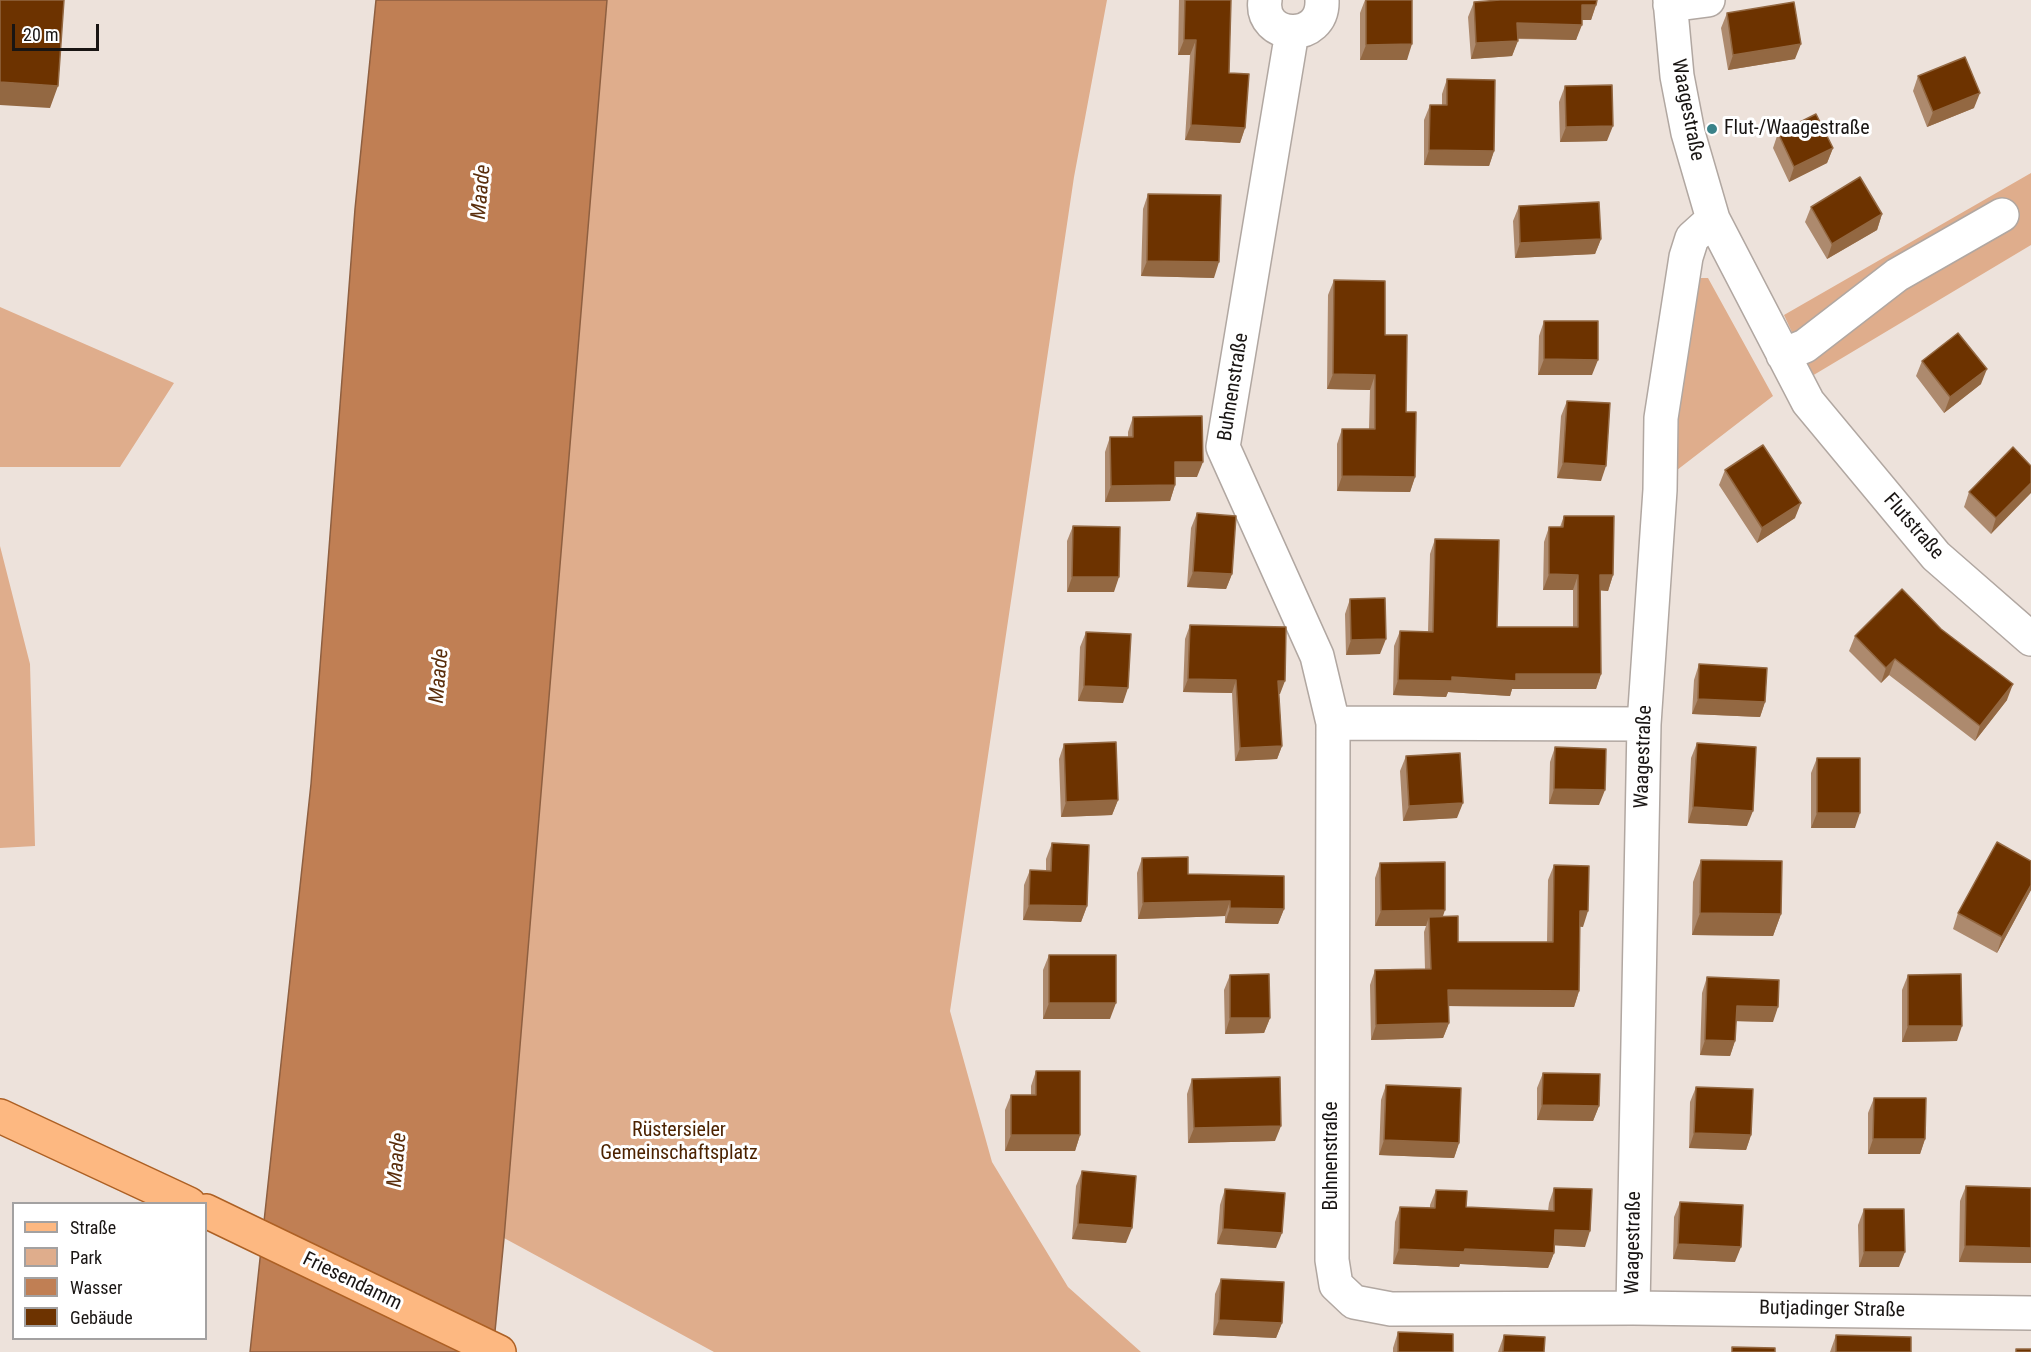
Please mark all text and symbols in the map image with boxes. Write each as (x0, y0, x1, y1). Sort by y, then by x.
scale bar (15, 12, 102, 50)
text: 20 m (23, 24, 58, 45)
street label: Waagestraße (1665, 57, 1709, 163)
place label: Flut-/Waagestraße (1724, 117, 1870, 141)
marker: Flut-/Waagestraße (1705, 122, 1719, 136)
water label: Maade (467, 164, 497, 220)
street label: Buhnenstraße (1214, 331, 1254, 443)
street label: Flutstraße (1878, 489, 1948, 565)
water label: Maade (425, 648, 455, 704)
street label: Waagestraße (1630, 705, 1658, 809)
street label: Buhnenstraße (1320, 1101, 1344, 1211)
park label: Rüstersieler Gemeinschaftsplatz (600, 1119, 758, 1166)
water label: Maade (383, 1132, 413, 1188)
street label: Waagestraße (1621, 1191, 1647, 1295)
legend (12, 1202, 207, 1340)
text: Straße (70, 1217, 116, 1238)
text: Park (70, 1247, 102, 1268)
street label: Friesendamm (299, 1248, 405, 1316)
text: Wasser (70, 1277, 122, 1298)
street label: Butjadinger Straße (1759, 1297, 1905, 1323)
text: Gebäude (70, 1307, 133, 1328)

